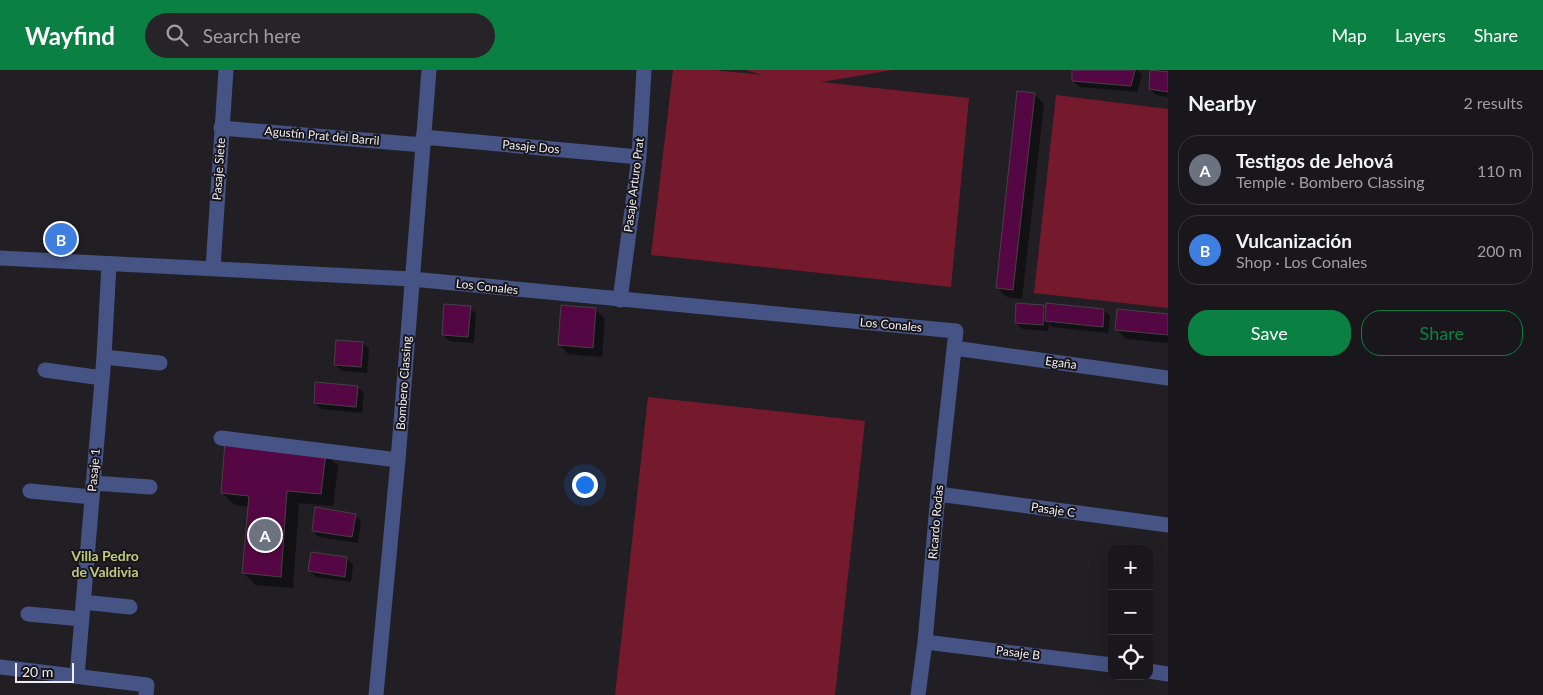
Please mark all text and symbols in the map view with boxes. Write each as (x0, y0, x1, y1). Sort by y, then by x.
search box (145, 13, 495, 58)
text: Wayfind (25, 21, 115, 50)
icon: search (163, 21, 191, 49)
text: Search here (203, 24, 301, 47)
text: Map (1331, 24, 1367, 46)
text: Layers (1395, 24, 1446, 46)
text: Share (1474, 24, 1518, 46)
text: Nearby (1188, 90, 1256, 115)
text: 2 results (1463, 93, 1523, 112)
street label: Agustín Prat del Barril (264, 123, 380, 148)
street label: Pasaje Arturo Prat (620, 136, 647, 233)
street label: Pasaje Siete (209, 137, 228, 201)
street label: Pasaje Dos (502, 137, 560, 156)
text: Testigos de Jehová (1236, 149, 1393, 172)
text: A (1199, 161, 1211, 180)
text: 110 m (1477, 161, 1522, 180)
text: Temple · Bombero Classing (1236, 172, 1425, 191)
pin: B (45, 220, 77, 258)
text: Vulcanización (1236, 229, 1352, 252)
text: B (1200, 241, 1210, 260)
text: 200 m (1477, 241, 1522, 260)
text: Shop · Los Conales (1236, 252, 1367, 271)
street label: Los Conales (455, 276, 519, 297)
button: Save (1188, 310, 1351, 356)
button: Share (1361, 310, 1523, 356)
street label: Los Conales (859, 314, 923, 335)
street label: Bombero Classing (393, 335, 414, 431)
street label: Egaña (1044, 353, 1078, 372)
street label: Pasaje 1 (84, 448, 103, 492)
your location (572, 472, 598, 498)
street label: Ricardo Rodas (925, 484, 946, 560)
street label: Pasaje C (1030, 499, 1076, 520)
pin: A (249, 516, 281, 554)
map controls (1108, 545, 1153, 680)
button: + (1108, 545, 1153, 590)
district label: Villa Pedro de Valdivia (70, 547, 139, 580)
button: − (1108, 590, 1153, 635)
button: locate (1108, 635, 1153, 680)
street label: Pasaje B (995, 642, 1041, 663)
scale bar (15, 660, 74, 683)
text: 20 m (22, 663, 53, 680)

